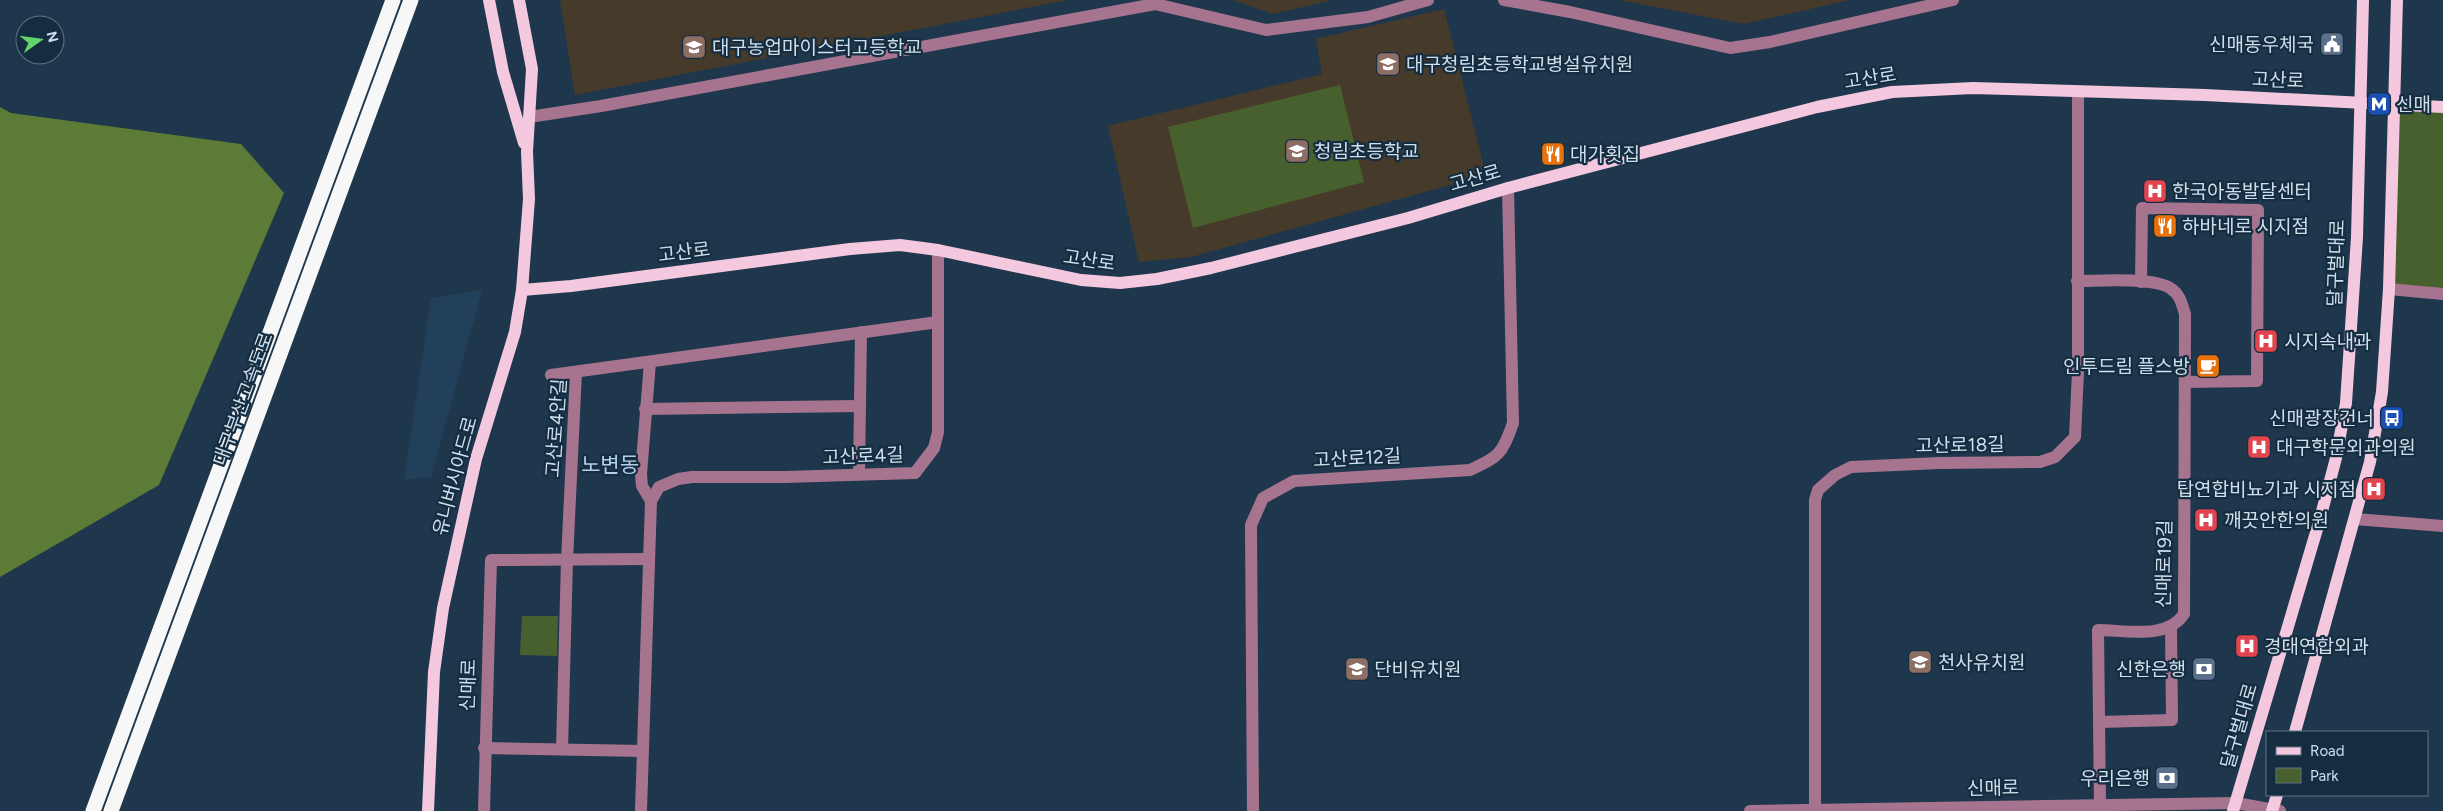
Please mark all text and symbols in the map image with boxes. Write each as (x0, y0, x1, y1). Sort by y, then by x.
north arrow (15, 15, 65, 65)
text: N (43, 30, 62, 44)
public building icon: 신매동우체국 (2319, 31, 2345, 57)
place label: 신매동우체국 (2209, 33, 2314, 56)
school or university icon: 대구농업마이스터고등학교 (681, 34, 707, 60)
place label: 대구농업마이스터고등학교 (712, 36, 922, 59)
school or university icon: 대구청림초등학교병설유치원 (1375, 51, 1401, 77)
place label: 대구청림초등학교병설유치원 (1406, 53, 1633, 76)
street label: 고산로 (1842, 63, 1898, 93)
street label: 고산로 (2251, 68, 2305, 92)
metro station icon: 신매 (2366, 91, 2392, 117)
place label: 신매 (2396, 93, 2431, 116)
school or university icon: 청림초등학교 (1284, 138, 1310, 164)
place label: 청림초등학교 (1314, 140, 1419, 163)
restaurant icon: 대가횟집 (1540, 141, 1566, 167)
place label: 대가횟집 (1570, 143, 1640, 166)
street label: 고산로 (1447, 160, 1503, 196)
hospital icon: 한국아동발달센터 (2142, 178, 2168, 204)
place label: 한국아동발달센터 (2172, 180, 2312, 203)
restaurant icon: 하바네로 시지점 (2152, 213, 2178, 239)
place label: 하바네로 시지점 (2182, 215, 2309, 238)
street label: 달구벌대로 (2323, 219, 2349, 307)
street label: 고산로 (657, 237, 711, 267)
street label: 고산로 (1061, 245, 1117, 275)
hospital icon: 시지속내과 (2253, 328, 2279, 354)
street label: 대구부산고속도로 (208, 329, 278, 469)
place label: 시지속내과 (2284, 330, 2371, 353)
cafe icon: 인투드림 플스방 (2195, 353, 2221, 379)
place label: 인투드림 플스방 (2063, 355, 2190, 378)
street label: 고산로4안길 (541, 378, 571, 478)
bus stop icon: 신매광장건너 (2379, 405, 2405, 431)
place label: 신매광장건너 (2269, 407, 2374, 430)
street label: 유니버시아드로 (428, 414, 482, 538)
street label: 고산로18길 (1915, 433, 2005, 457)
hospital icon: 대구학문외과의원 (2246, 434, 2272, 460)
place label: 대구학문외과의원 (2276, 436, 2416, 459)
street label: 고산로4길 (822, 443, 904, 469)
street label: 고산로12길 (1312, 444, 1402, 472)
district label: 노변동 (581, 452, 639, 477)
hospital icon: 탑연합비뇨기과 시지점 (2361, 476, 2387, 502)
place label: 탑연합비뇨기과 시지점 (2177, 478, 2356, 501)
hospital icon: 깨끗안한의원 (2193, 507, 2219, 533)
place label: 깨끗안한의원 (2224, 509, 2329, 532)
street label: 신매로19길 (2152, 520, 2176, 608)
hospital icon: 경대연합외과 (2234, 633, 2260, 659)
place label: 경대연합외과 (2264, 635, 2369, 658)
school or university icon: 천사유치원 (1907, 649, 1933, 675)
place label: 천사유치원 (1938, 651, 2025, 674)
school or university icon: 단비유치원 (1344, 656, 1370, 682)
bank icon: 신한은행 (2191, 656, 2217, 682)
street label: 신매로 (456, 658, 480, 712)
place label: 단비유치원 (1374, 658, 1461, 681)
place label: 신한은행 (2116, 658, 2186, 681)
street label: 달구벌대로 (2216, 681, 2262, 771)
legend (2266, 731, 2428, 796)
text: Road (2310, 742, 2345, 760)
bank icon: 우리은행 (2154, 765, 2180, 791)
place label: 우리은행 (2080, 767, 2150, 790)
text: Park (2310, 767, 2339, 785)
street label: 신매로 (1967, 776, 2019, 800)

